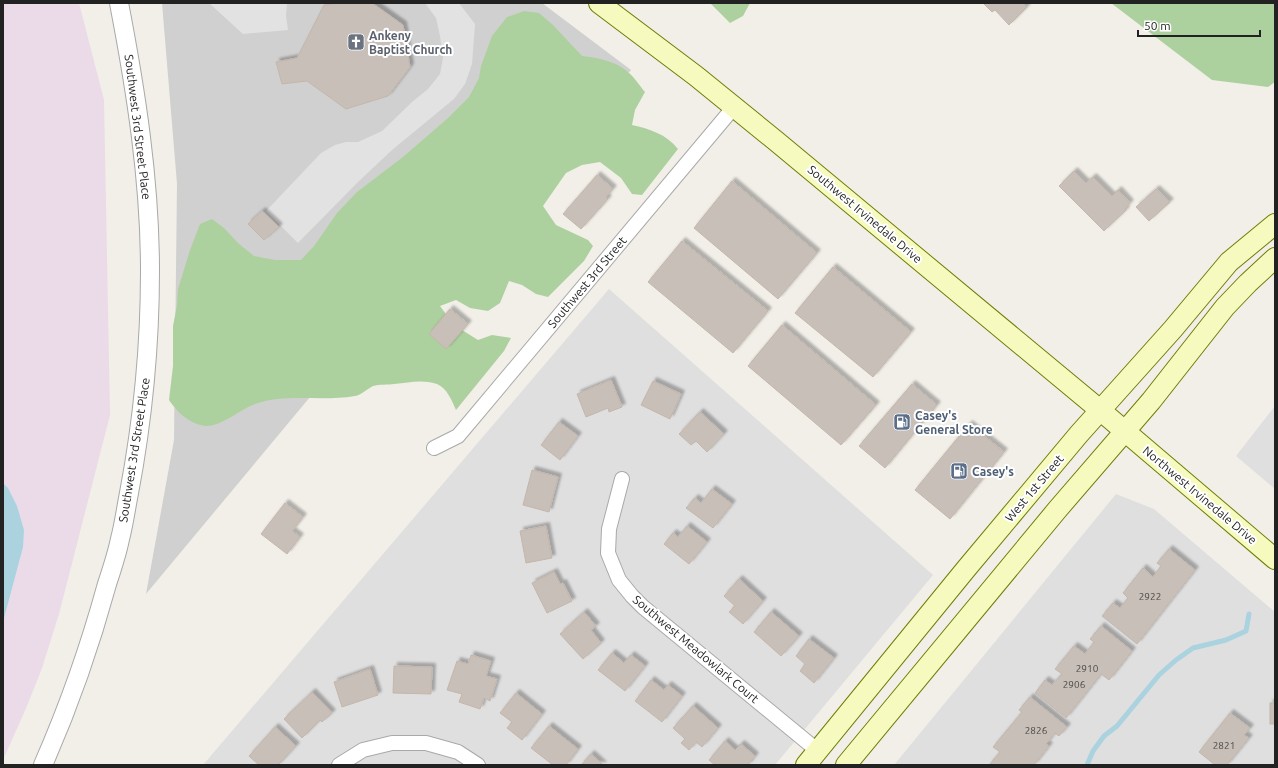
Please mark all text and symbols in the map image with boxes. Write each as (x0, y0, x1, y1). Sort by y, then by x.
scale bar (1138, 12, 1260, 38)
text: 50 m (1144, 19, 1171, 32)
place label: Ankeny Baptist Church (369, 29, 452, 56)
church icon: Ankeny Baptist Church (346, 32, 366, 52)
street label: Southwest 3rd Street Place (123, 54, 153, 200)
street label: Southwest Irvinedale Drive (805, 163, 925, 265)
street label: Southwest 3rd Street (545, 234, 629, 330)
street label: Southwest 3rd Street Place (116, 377, 152, 523)
place label: Casey's General Store (915, 409, 993, 436)
fuel station icon: Casey's General Store (892, 412, 912, 432)
street label: Northwest Irvinedale Drive (1140, 444, 1260, 546)
street label: West 1st Street (1002, 452, 1066, 524)
fuel station icon: Casey's (949, 461, 969, 481)
place label: Casey's (972, 465, 1014, 478)
house number: 2922 (1139, 591, 1161, 602)
street label: Southwest Meadowlark Court (631, 593, 762, 706)
house number: 2910 (1076, 663, 1099, 674)
house number: 2906 (1063, 679, 1086, 690)
house number: 2826 (1025, 725, 1048, 736)
house number: 2821 (1213, 740, 1235, 751)

